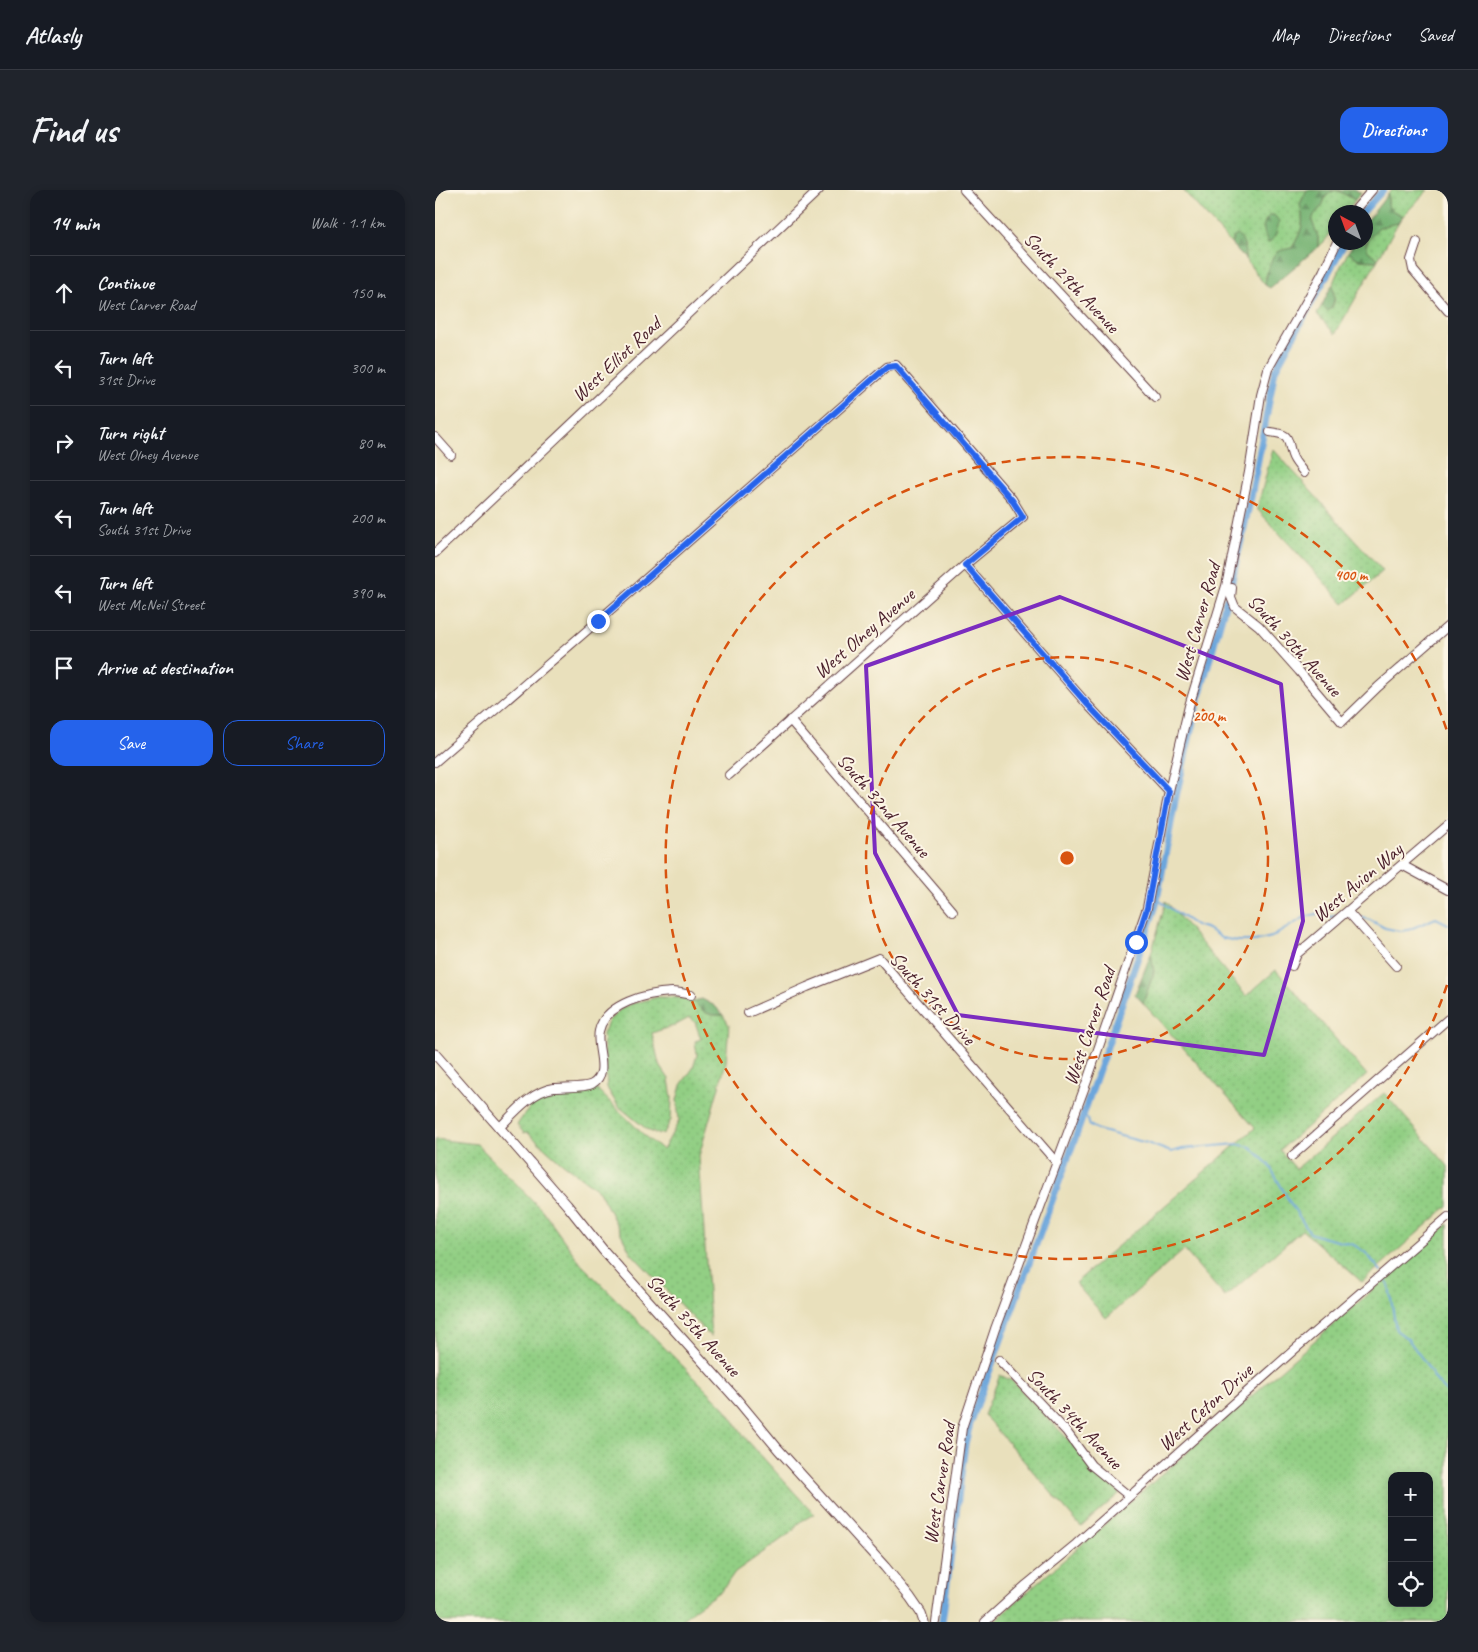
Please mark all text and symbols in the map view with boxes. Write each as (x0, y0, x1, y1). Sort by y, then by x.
text: Atlasly (25, 20, 81, 50)
text: Map (1272, 24, 1299, 46)
text: Directions (1327, 24, 1390, 46)
text: Saved (1418, 24, 1453, 46)
button: Directions (1340, 107, 1448, 153)
text: Find us (30, 108, 117, 153)
north arrow (1328, 205, 1373, 250)
text: 14 min (50, 210, 100, 236)
text: Walk · 1.1 km (310, 213, 385, 233)
street label: South 29th Avenue (1018, 227, 1126, 339)
text: Continue (97, 271, 154, 295)
icon: ahead (50, 279, 78, 307)
text: 150 m (351, 283, 385, 303)
text: West Carver Road (97, 295, 195, 315)
street label: West Elliot Road (566, 309, 669, 407)
text: Turn left (97, 346, 152, 370)
icon: left (50, 354, 78, 382)
text: 300 m (351, 358, 385, 378)
text: 31st Drive (97, 370, 155, 390)
text: Turn right (97, 421, 164, 445)
icon: right (50, 429, 78, 457)
text: 80 m (358, 433, 385, 453)
text: West Olney Avenue (97, 445, 198, 465)
text: Turn left (97, 496, 152, 520)
icon: left (50, 504, 78, 532)
text: 200 m (351, 508, 385, 528)
text: South 31st Drive (97, 520, 190, 540)
street label: West Carver Road (1169, 557, 1227, 685)
text: 400 m (1335, 566, 1369, 585)
text: Turn left (97, 571, 152, 595)
icon: left (50, 579, 78, 607)
street label: West Olney Avenue (809, 582, 921, 684)
text: 390 m (351, 583, 385, 603)
street label: South 30th Avenue (1242, 589, 1348, 703)
text: West McNeil Street (97, 595, 204, 615)
route end (587, 610, 610, 633)
icon: arrive (50, 654, 78, 682)
text: Arrive at destination (97, 656, 233, 680)
text: 200 m (1193, 707, 1227, 726)
button: Save (50, 720, 213, 766)
button: Share (223, 720, 385, 766)
street label: South 32nd Avenue (831, 748, 937, 864)
street label: West Avion Way (1307, 836, 1409, 928)
centre of rings (1058, 849, 1076, 867)
route start (1125, 931, 1148, 954)
street label: South 31st Drive (884, 947, 982, 1051)
street label: West Carver Road (1058, 961, 1122, 1088)
street label: South 35th Avenue (641, 1269, 747, 1383)
street label: West Ceton Drive (1153, 1357, 1259, 1456)
street label: South 34th Avenue (1021, 1363, 1129, 1475)
street label: West Carver Road (918, 1417, 962, 1546)
map controls (1388, 1472, 1433, 1607)
button: + (1388, 1472, 1433, 1517)
button: − (1388, 1517, 1433, 1562)
button: locate (1388, 1562, 1433, 1607)

